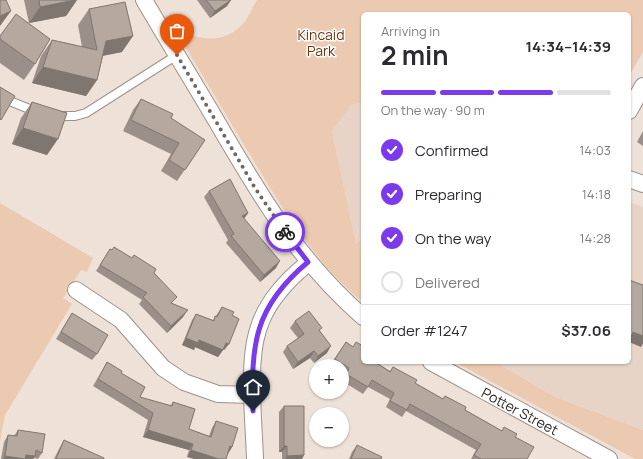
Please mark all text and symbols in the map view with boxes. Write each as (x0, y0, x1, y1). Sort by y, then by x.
pin (160, 14, 194, 55)
icon: bag (166, 20, 188, 42)
text: Arriving in (381, 22, 440, 40)
park label: Kincaid Park (298, 25, 344, 60)
text: 14:34–14:39 (525, 36, 611, 57)
text: 2 min (381, 37, 449, 73)
text: On the way · 90 m (381, 101, 485, 119)
icon: check (381, 139, 403, 161)
text: Confirmed (415, 140, 488, 161)
text: 14:03 (579, 141, 611, 159)
icon: check (381, 183, 403, 205)
text: Preparing (415, 184, 482, 205)
text: 14:18 (582, 185, 611, 203)
courier (265, 212, 305, 252)
icon: bike (274, 221, 296, 243)
icon: check (381, 227, 403, 249)
text: On the way (415, 228, 491, 249)
text: 14:28 (579, 229, 611, 247)
text: Delivered (415, 272, 480, 293)
text: Order #1247 (381, 320, 467, 341)
text: $37.06 (561, 320, 611, 341)
map controls (309, 359, 349, 447)
button: + (309, 359, 349, 399)
pin (236, 370, 270, 411)
icon: home (242, 376, 264, 398)
street label: Potter Street (478, 383, 562, 439)
button: − (309, 407, 349, 447)

